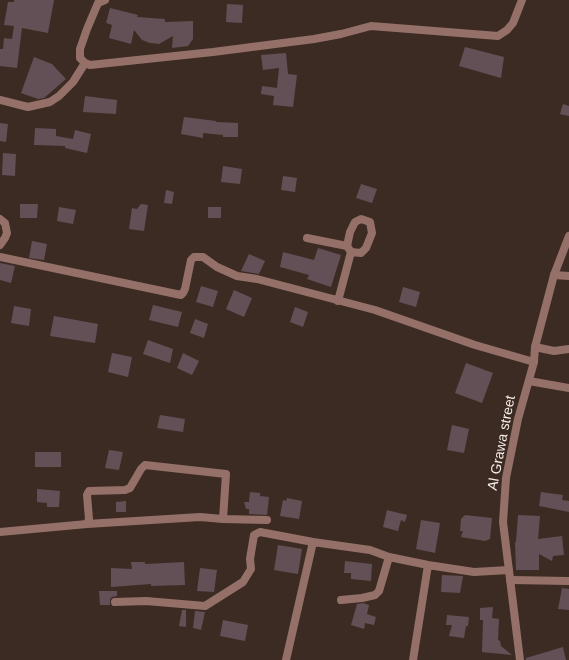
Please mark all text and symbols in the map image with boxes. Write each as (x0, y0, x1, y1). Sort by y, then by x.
street label: Al Grawa street (485, 394, 519, 492)

